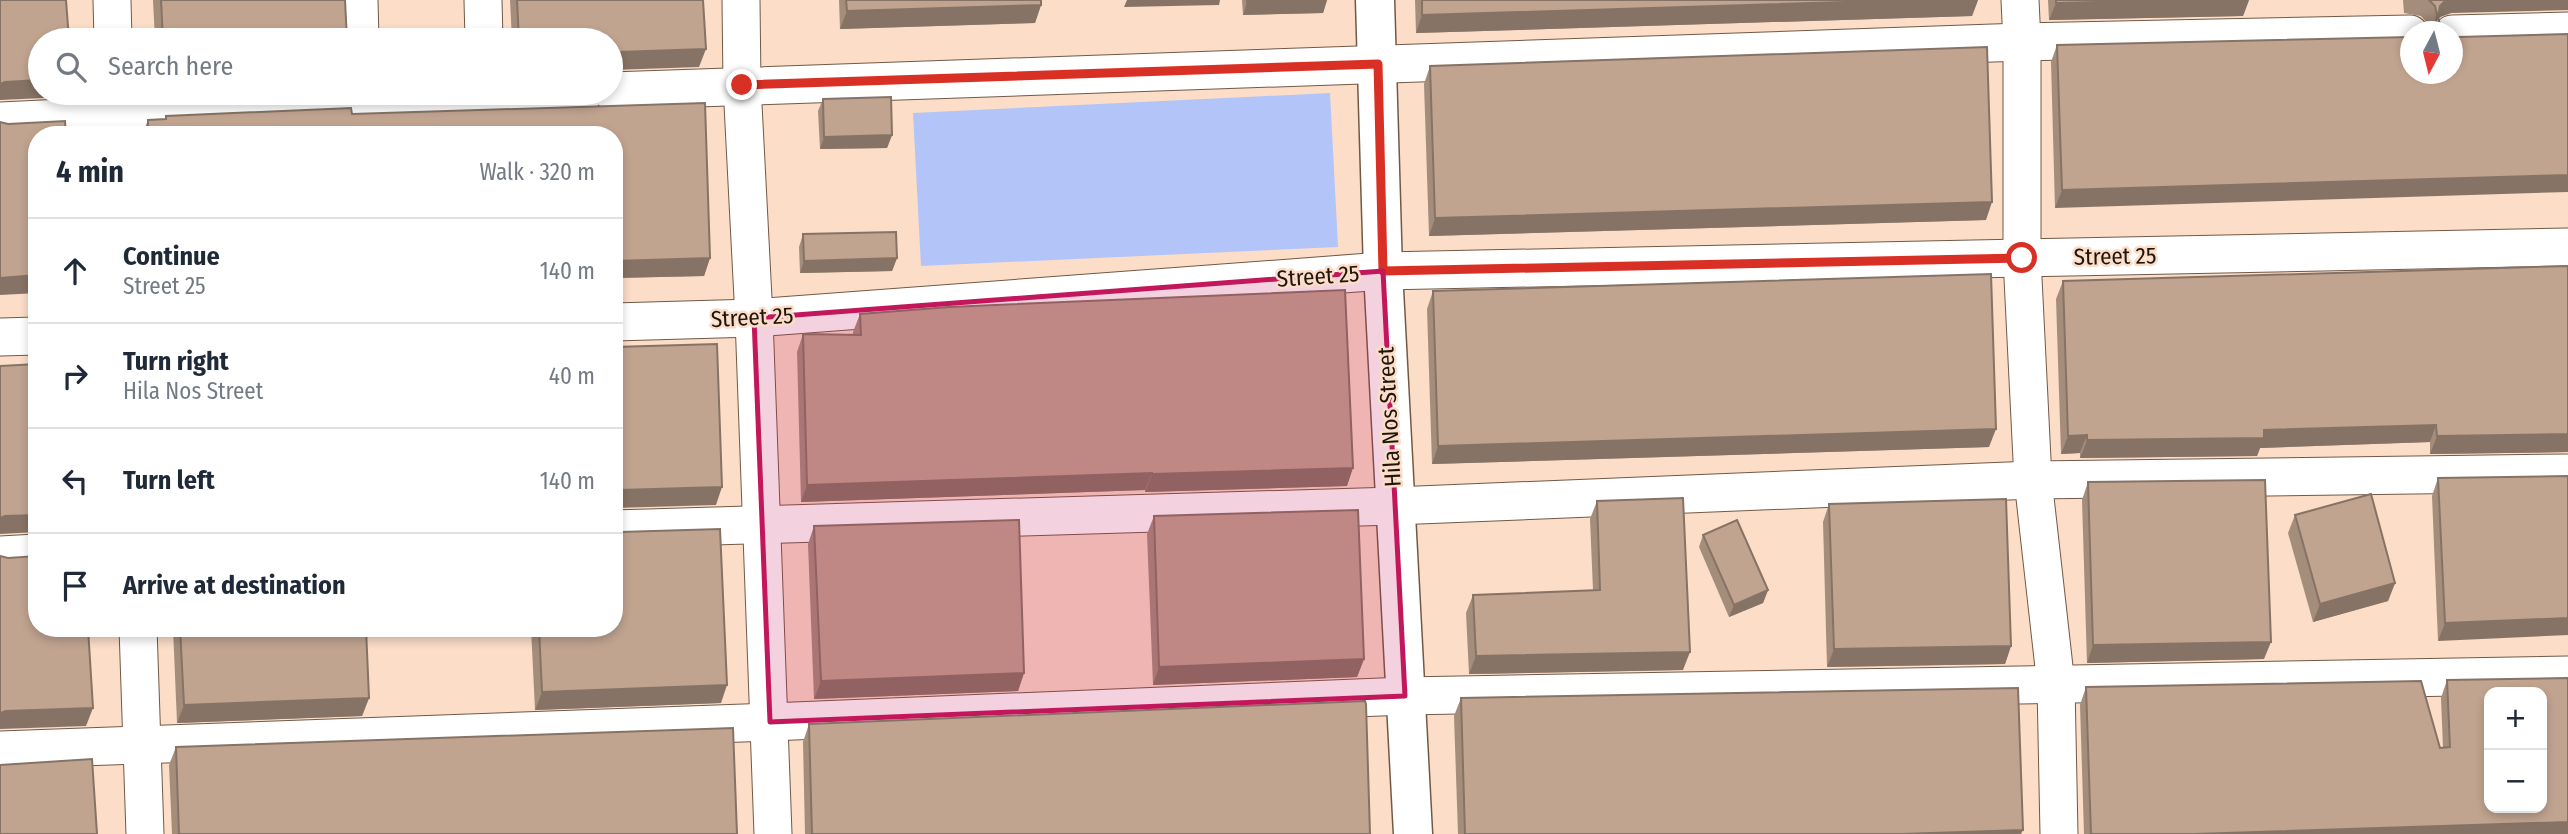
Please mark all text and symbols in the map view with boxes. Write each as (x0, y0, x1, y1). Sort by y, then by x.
north arrow (2400, 21, 2463, 84)
search box (28, 28, 623, 105)
icon: search (52, 48, 90, 86)
text: Search here (108, 51, 233, 82)
route end (726, 69, 757, 100)
text: 4 min (56, 154, 124, 190)
text: Walk · 320 m (480, 158, 595, 186)
text: Continue (123, 241, 220, 272)
street label: Street 25 (2073, 241, 2157, 271)
route start (2006, 242, 2037, 273)
icon: ahead (56, 252, 94, 290)
text: 140 m (540, 257, 595, 285)
street label: Street 25 (1276, 259, 1360, 293)
text: Street 25 (123, 272, 206, 300)
street label: Street 25 (710, 301, 794, 333)
text: Turn right (123, 346, 229, 377)
street label: Hila Nos Street (1371, 346, 1407, 488)
icon: right (56, 357, 94, 395)
text: 40 m (549, 362, 595, 390)
text: Hila Nos Street (123, 377, 263, 405)
icon: left (56, 462, 94, 500)
text: Turn left (123, 465, 215, 496)
text: 140 m (540, 467, 595, 495)
icon: arrive (56, 567, 94, 605)
text: Arrive at destination (123, 570, 346, 601)
map controls (2484, 687, 2547, 813)
button: + (2484, 687, 2547, 750)
button: − (2484, 750, 2547, 813)

